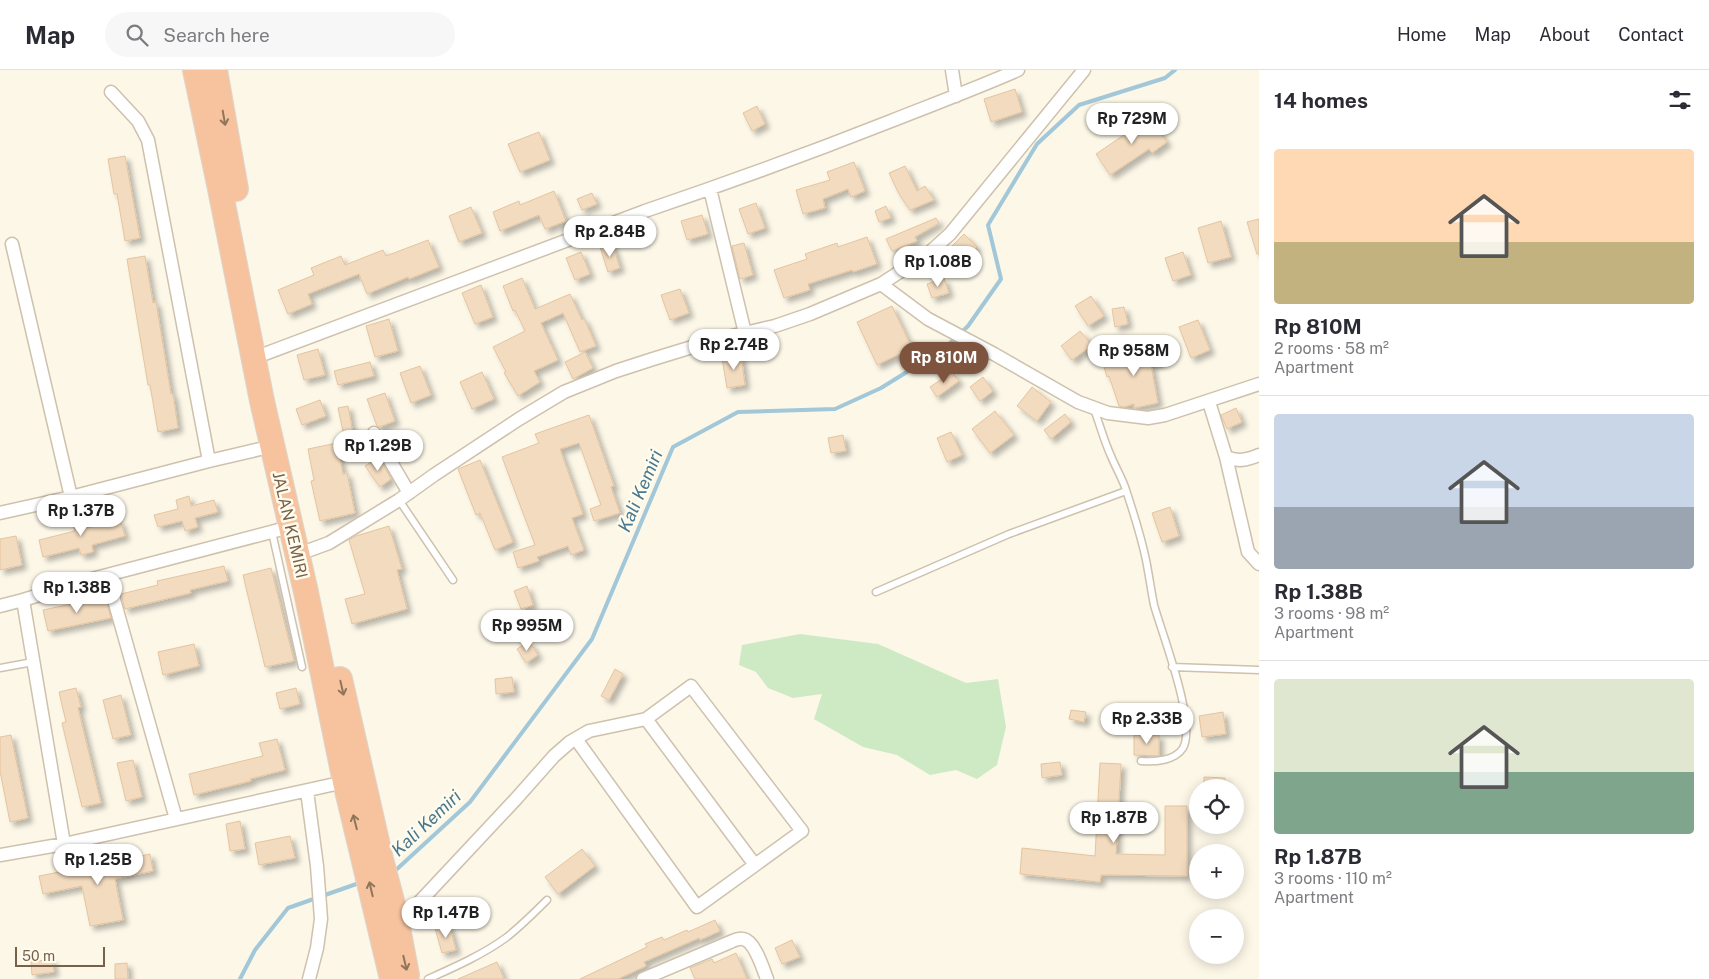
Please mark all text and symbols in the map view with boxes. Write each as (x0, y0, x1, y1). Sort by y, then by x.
search box (105, 12, 455, 57)
text: Map (25, 21, 75, 49)
icon: search (123, 21, 151, 49)
text: Search here (163, 24, 270, 46)
text: Home (1397, 24, 1447, 45)
text: Map (1475, 24, 1511, 45)
text: About (1539, 24, 1590, 45)
text: Contact (1618, 24, 1684, 45)
icon: filters (1666, 86, 1694, 114)
text: 14 homes (1274, 88, 1368, 113)
pin: Rp 729M (1086, 102, 1178, 145)
text: Rp 729M (1097, 109, 1167, 128)
one-way arrow (219, 110, 229, 126)
icon: home (1439, 181, 1529, 271)
pin: Rp 2.84B (558, 216, 662, 258)
text: Rp 2.84B (575, 222, 645, 241)
pin: Rp 1.08B (886, 246, 990, 288)
text: Rp 1.08B (904, 252, 972, 271)
text: Rp 810M (1274, 314, 1362, 339)
pin: Rp 2.74B (682, 328, 786, 371)
pin: Rp 958M (1088, 334, 1180, 377)
text: Rp 2.74B (700, 335, 768, 354)
text: 2 rooms · 58 m² (1274, 339, 1389, 358)
text: Rp 958M (1098, 341, 1170, 360)
pin: Rp 810M (898, 342, 990, 384)
text: Rp 810M (911, 348, 977, 367)
text: Apartment (1274, 358, 1354, 377)
pin: Rp 1.29B (326, 430, 430, 472)
text: Rp 1.29B (344, 436, 412, 455)
water label: Kali Kemiri (613, 446, 667, 535)
icon: home (1439, 447, 1529, 537)
street label: JALAN KEMIRI (269, 470, 311, 580)
pin: Rp 1.37B (29, 494, 133, 537)
text: Rp 1.37B (48, 501, 114, 520)
pin: Rp 1.38B (25, 572, 129, 614)
text: Rp 1.38B (43, 578, 111, 597)
text: Rp 1.38B (1274, 579, 1363, 604)
text: 3 rooms · 98 m² (1274, 604, 1389, 623)
pin: Rp 995M (481, 610, 573, 652)
text: Rp 995M (492, 616, 562, 635)
text: Apartment (1274, 623, 1354, 642)
one-way arrow (338, 679, 348, 695)
pin: Rp 2.33B (1095, 702, 1199, 745)
text: Rp 2.33B (1111, 709, 1183, 728)
icon: home (1439, 712, 1529, 802)
map controls (1189, 779, 1244, 964)
button: locate (1189, 779, 1244, 834)
water label: Kali Kemiri (387, 785, 465, 860)
pin: Rp 1.87B (1062, 802, 1166, 844)
text: Rp 1.87B (1081, 808, 1147, 827)
one-way arrow (350, 814, 359, 830)
pin: Rp 1.25B (46, 844, 150, 886)
button: + (1189, 844, 1244, 899)
text: Rp 1.87B (1274, 844, 1362, 869)
text: Rp 1.25B (64, 850, 132, 869)
text: 3 rooms · 110 m² (1274, 869, 1392, 888)
one-way arrow (366, 881, 375, 897)
text: Apartment (1274, 888, 1354, 907)
pin: Rp 1.47B (394, 896, 498, 939)
text: Rp 1.47B (413, 903, 479, 922)
button: − (1189, 909, 1244, 964)
scale bar (15, 944, 105, 967)
text: 50 m (22, 948, 55, 964)
one-way arrow (401, 954, 410, 970)

